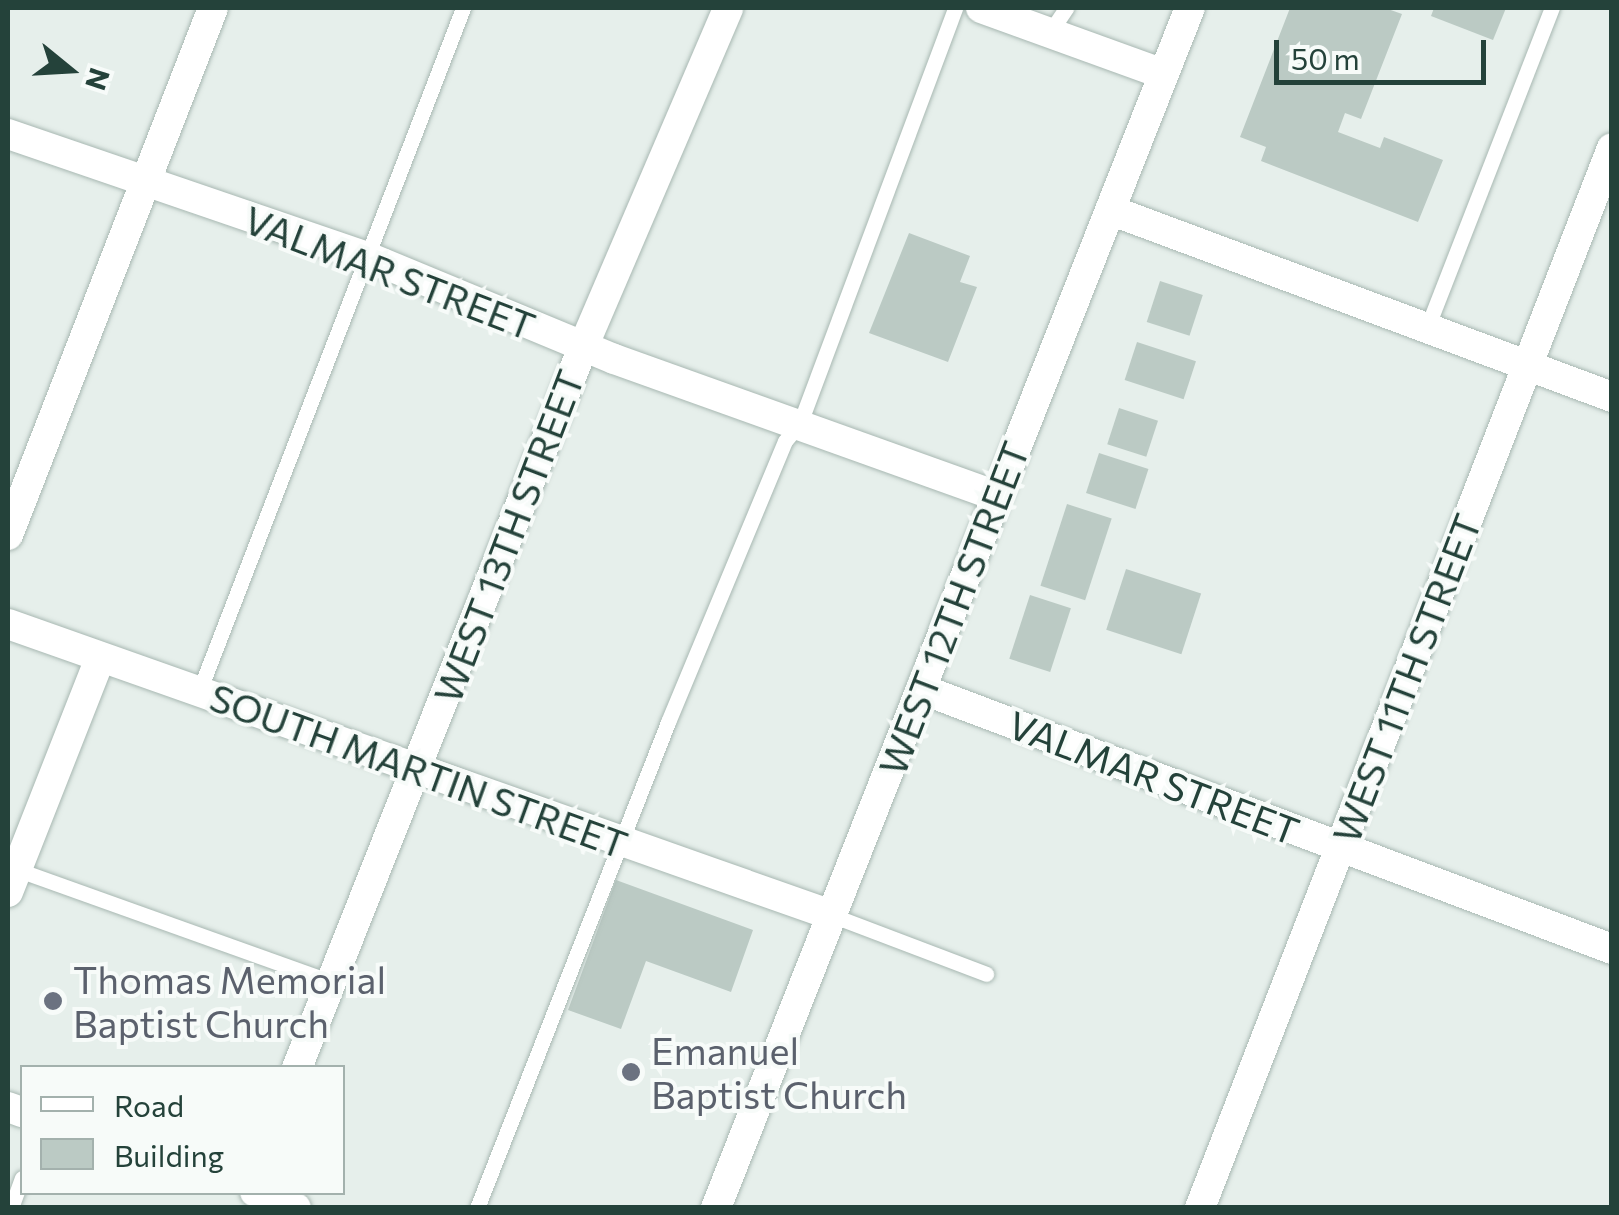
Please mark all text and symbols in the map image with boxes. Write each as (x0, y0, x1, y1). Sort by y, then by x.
north arrow (20, 20, 120, 120)
scale bar (1279, 20, 1492, 82)
text: 50 m (1291, 39, 1360, 76)
text: N (79, 64, 118, 95)
street label: VALMAR STREET (238, 196, 542, 348)
street label: WEST 13TH STREET (424, 363, 592, 709)
street label: WEST 12TH STREET (868, 435, 1038, 781)
street label: WEST 11TH STREET (1322, 507, 1490, 849)
street label: SOUTH MARTIN STREET (204, 673, 634, 867)
street label: VALMAR STREET (1002, 701, 1306, 853)
place label: Thomas Memorial Baptist Church (73, 956, 386, 1046)
marker: Thomas Memorial Baptist Church (42, 990, 64, 1012)
place label: Emanuel Baptist Church (651, 1027, 907, 1116)
marker: Emanuel Baptist Church (620, 1061, 642, 1083)
legend (20, 1065, 345, 1195)
text: Road (114, 1086, 184, 1123)
text: Building (114, 1136, 224, 1173)

